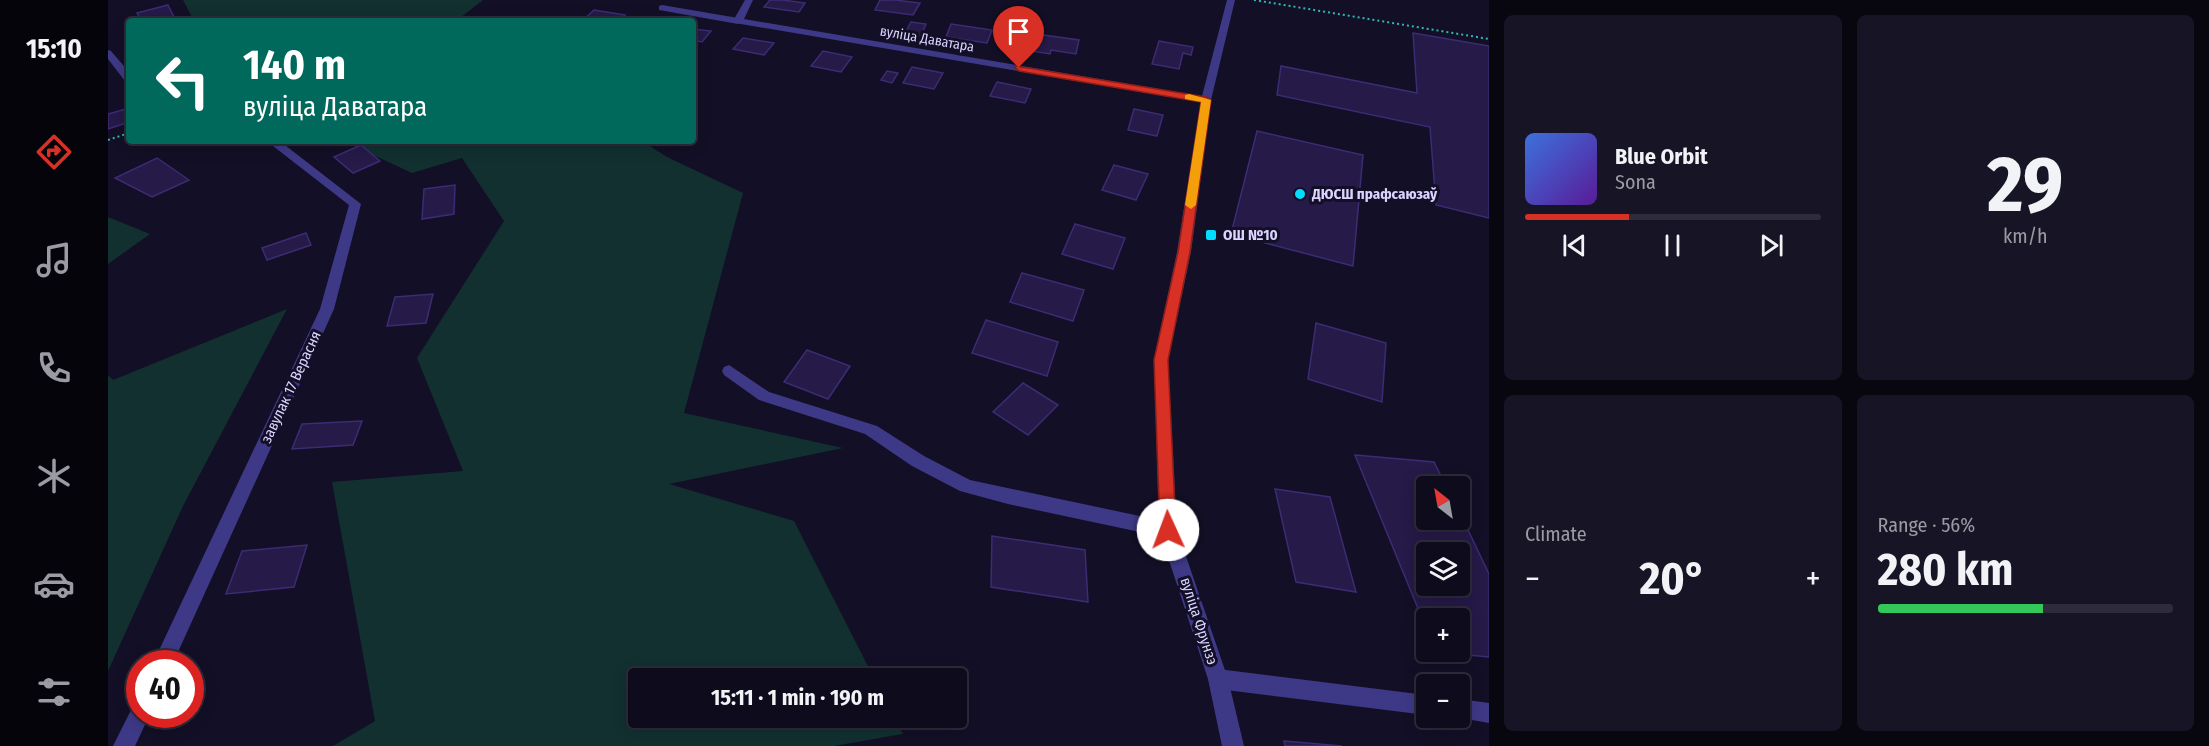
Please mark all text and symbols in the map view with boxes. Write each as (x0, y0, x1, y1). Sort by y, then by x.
pin (993, 6, 1044, 68)
icon: arrive (1002, 15, 1035, 48)
street label: вуліца Даватара (878, 22, 976, 56)
text: 15:10 (26, 33, 82, 65)
text: 140 m (243, 40, 346, 90)
icon: left (144, 42, 222, 120)
text: вуліца Даватара (243, 91, 427, 123)
icon: directions (33, 131, 75, 173)
text: 29 (1987, 138, 2063, 232)
text: Blue Orbit (1615, 143, 1708, 170)
text: Sona (1615, 170, 1656, 194)
place label: ДЮСШ прафсаюзаў (1311, 185, 1438, 203)
marker: ДЮСШ прафсаюзаў (1293, 187, 1307, 201)
text: km/h (2003, 224, 2048, 248)
place label: ОШ №10 (1223, 226, 1278, 244)
marker: ОШ №10 (1204, 228, 1218, 242)
icon: previous (1558, 229, 1591, 262)
icon: pause (1656, 229, 1689, 262)
icon: next (1755, 229, 1788, 262)
icon: music (33, 239, 75, 281)
street label: завулак 17 Верасня (257, 328, 325, 446)
icon: phone (33, 347, 75, 389)
icon: climate (33, 455, 75, 497)
north arrow (1416, 476, 1470, 530)
map controls (1416, 476, 1470, 728)
position arrow (1136, 498, 1200, 562)
text: Range · 56% (1878, 513, 1975, 537)
text: Climate (1525, 522, 1587, 546)
button: layers (1416, 542, 1470, 596)
text: 280 km (1878, 543, 2013, 597)
text: 20° (1639, 552, 1706, 606)
text: − (1525, 559, 1540, 599)
text: + (1805, 559, 1820, 599)
icon: car (33, 563, 75, 605)
street label: вуліца Фрунзэ (1176, 575, 1222, 667)
button: + (1416, 608, 1470, 662)
speed limit sign: 40 (126, 650, 204, 728)
icon: filters (33, 671, 75, 713)
button: − (1416, 674, 1470, 728)
text: 15:11 · 1 min · 190 m (711, 684, 884, 711)

